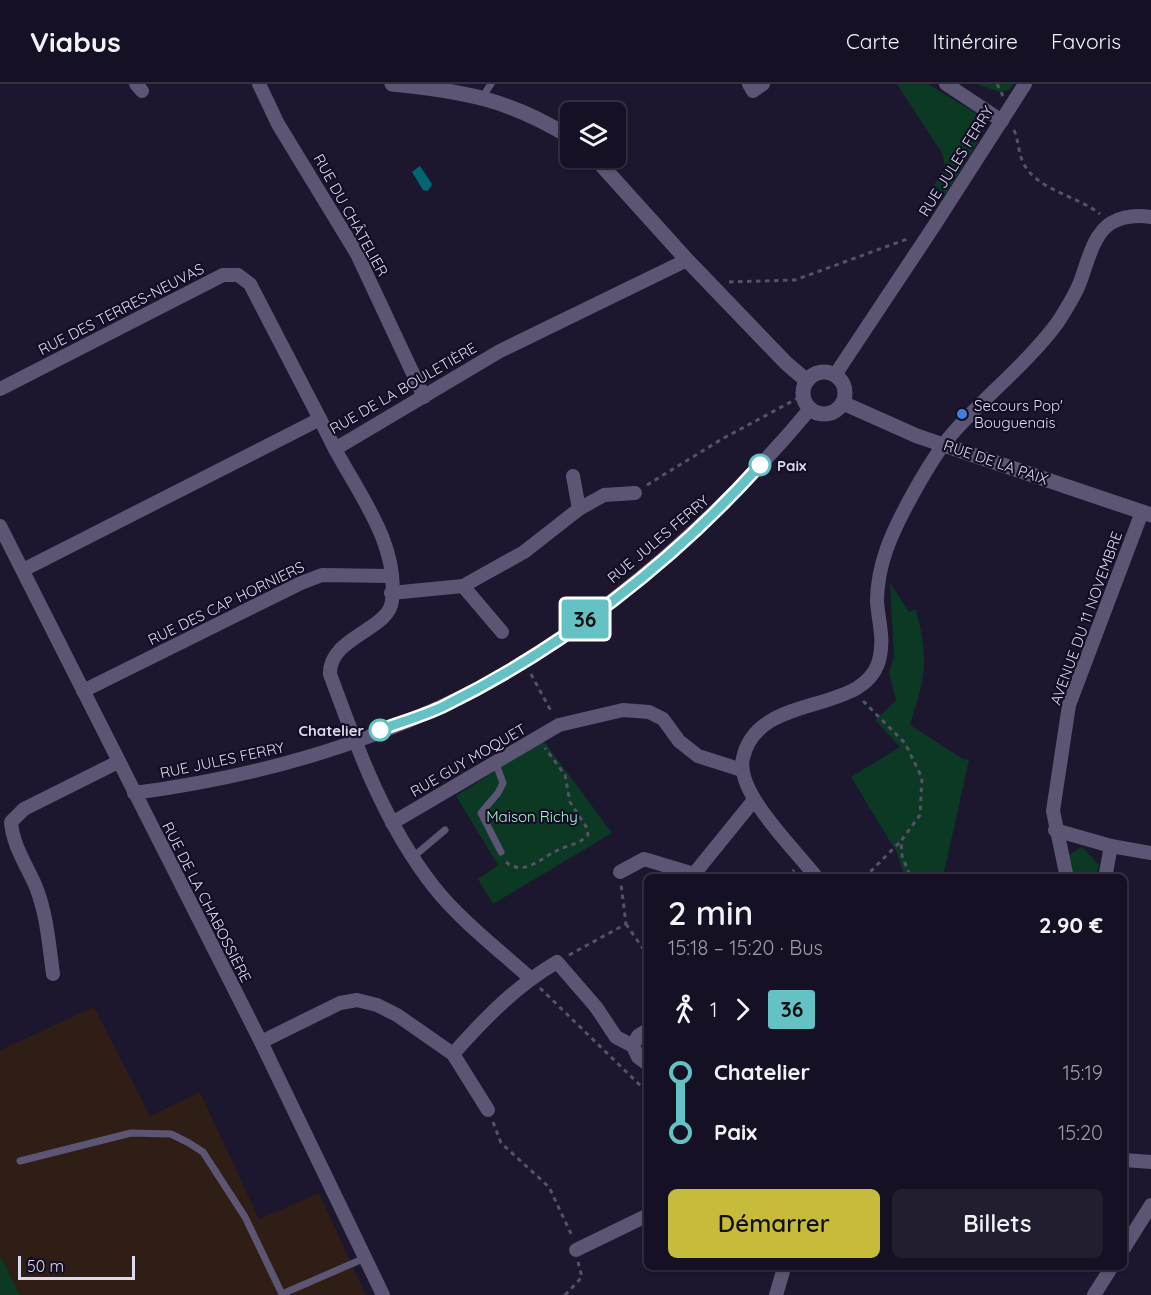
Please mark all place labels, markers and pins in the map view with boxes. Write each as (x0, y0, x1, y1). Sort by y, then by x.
place label: Secours Pop' Bouguenais (974, 396, 1063, 432)
marker: Secours Pop' Bouguenais (955, 407, 969, 421)
marker: Paix (749, 454, 771, 476)
place label: Paix (777, 456, 807, 475)
marker: Chatelier (369, 719, 391, 741)
place label: Chatelier (299, 721, 364, 740)

